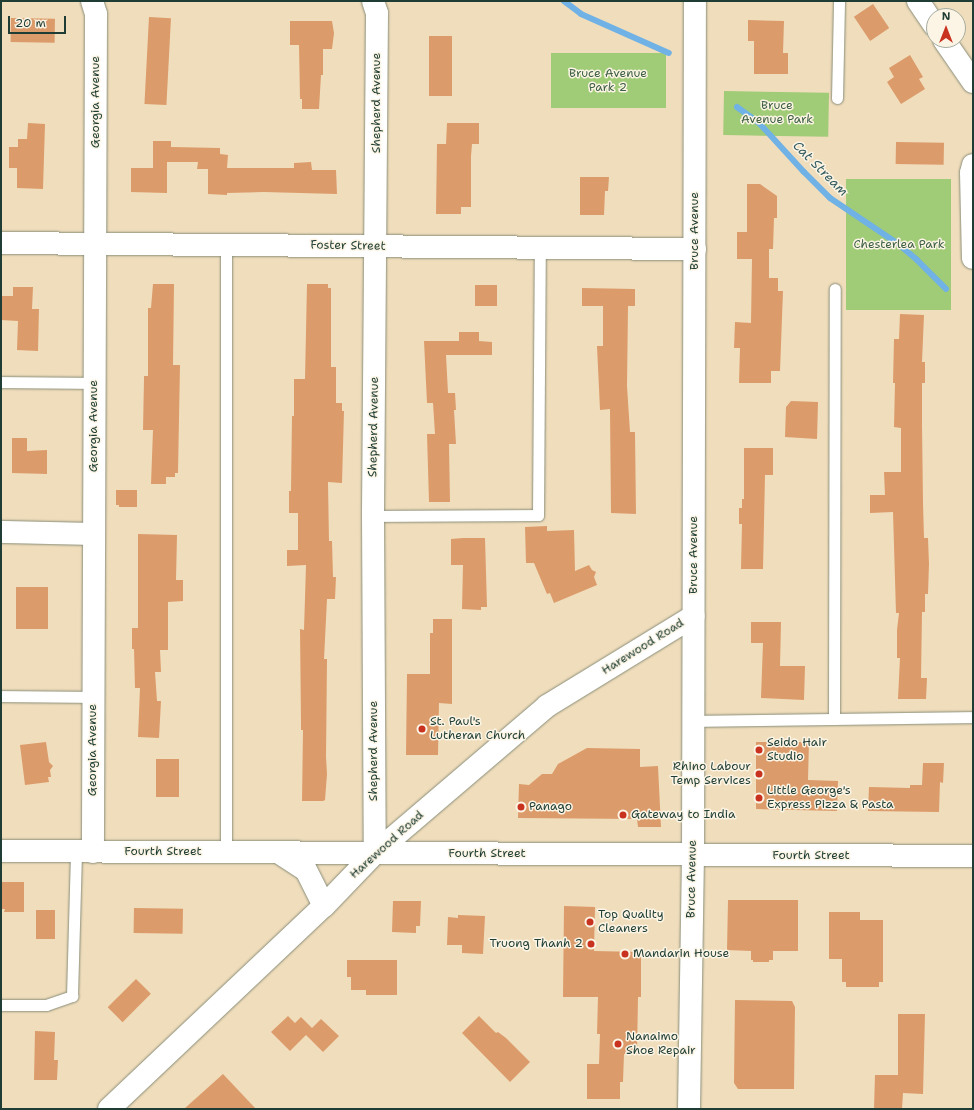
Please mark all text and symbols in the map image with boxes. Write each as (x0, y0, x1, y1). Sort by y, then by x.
scale bar (10, 8, 68, 34)
north arrow (926, 8, 966, 48)
text: N (942, 9, 950, 24)
text: 20 m (15, 15, 46, 31)
street label: Shepherd Avenue (370, 53, 384, 153)
street label: Georgia Avenue (89, 56, 103, 148)
park label: Bruce Avenue Park 2 (569, 67, 647, 95)
park label: Bruce Avenue Park (741, 99, 813, 127)
water label: Cat Stream (789, 138, 851, 200)
street label: Bruce Avenue (688, 192, 702, 270)
street label: Foster Street (310, 238, 386, 254)
park label: Chesterlea Park (853, 238, 945, 252)
street label: Shepherd Avenue (366, 377, 382, 477)
street label: Georgia Avenue (87, 380, 101, 472)
street label: Bruce Avenue (687, 516, 701, 594)
street label: Harewood Road (599, 616, 687, 678)
street label: Shepherd Avenue (367, 701, 381, 801)
street label: Georgia Avenue (86, 704, 100, 796)
place label: St. Paul's Lutheran Church (430, 715, 525, 743)
marker: St. Paul's Lutheran Church (417, 724, 427, 734)
place label: Seido Hair Studio (767, 736, 827, 764)
marker: Seido Hair Studio (754, 745, 764, 755)
place label: Rhino Labour Temp Services (671, 760, 751, 788)
marker: Rhino Labour Temp Services (754, 769, 764, 779)
place label: Little George's Express Pizza & Pasta (767, 784, 894, 812)
marker: Little George's Express Pizza & Pasta (754, 793, 764, 803)
place label: Panago (529, 800, 572, 814)
marker: Panago (516, 802, 526, 812)
street label: Harewood Road (347, 808, 427, 882)
place label: Gateway to India (631, 808, 735, 822)
marker: Gateway to India (618, 810, 628, 820)
street label: Bruce Avenue (684, 840, 700, 918)
street label: Fourth Street (124, 845, 202, 859)
street label: Fourth Street (448, 847, 526, 861)
street label: Fourth Street (772, 849, 850, 863)
place label: Top Quality Cleaners (598, 908, 664, 936)
marker: Top Quality Cleaners (585, 917, 595, 927)
place label: Truong Thanh 2 (489, 937, 583, 951)
marker: Truong Thanh 2 (586, 939, 596, 949)
place label: Mandarin House (633, 947, 729, 961)
marker: Mandarin House (620, 949, 630, 959)
place label: Nanaimo Shoe Repair (626, 1030, 696, 1058)
marker: Nanaimo Shoe Repair (613, 1039, 623, 1049)

